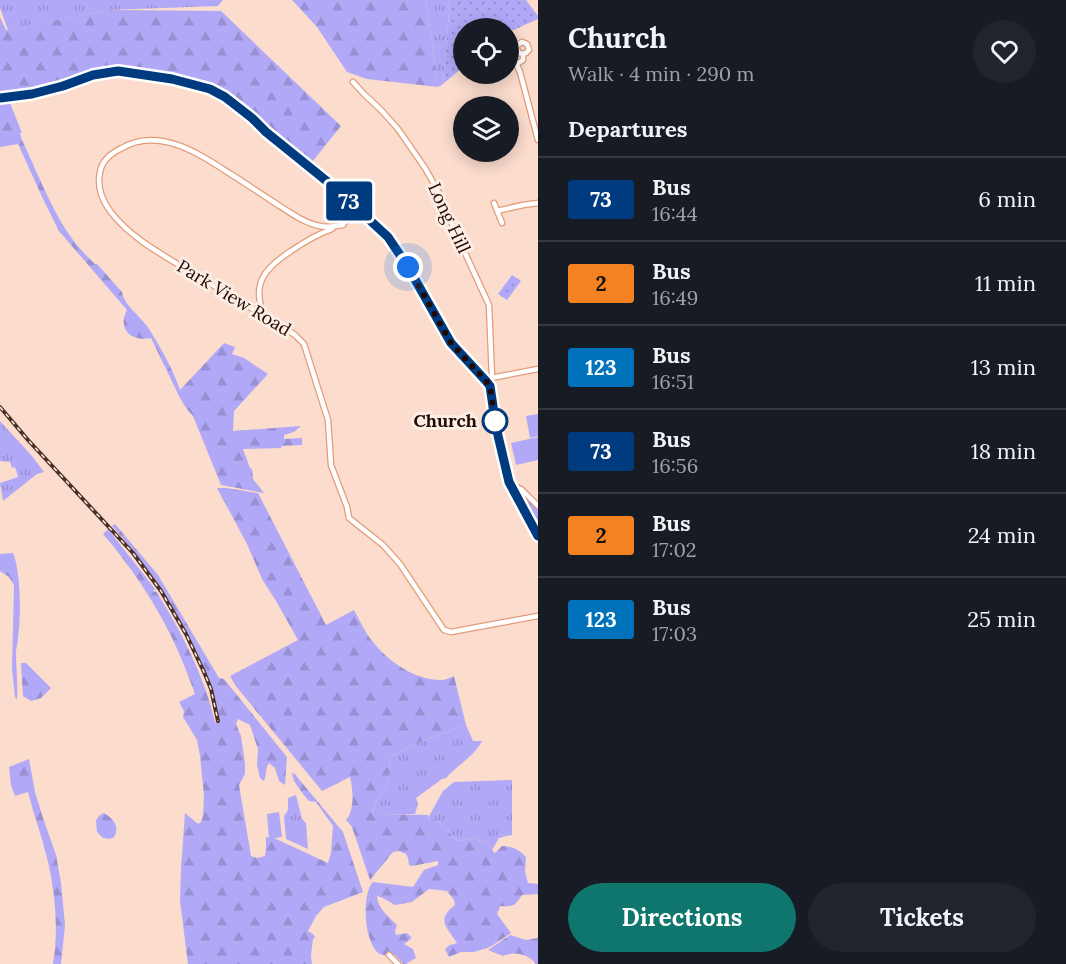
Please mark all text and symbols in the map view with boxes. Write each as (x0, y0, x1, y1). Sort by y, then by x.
map controls (453, 18, 519, 162)
button: locate (453, 18, 519, 84)
text: Church (568, 20, 667, 56)
button: heart (973, 20, 1036, 83)
text: Walk · 4 min · 290 m (568, 61, 754, 86)
button: layers (453, 96, 519, 162)
text: Departures (568, 115, 687, 143)
text: Bus (652, 173, 691, 201)
street label: Long Hill (423, 179, 476, 257)
line badge: 73 (322, 182, 376, 220)
text: 6 min (978, 185, 1036, 213)
text: 73 (590, 186, 612, 213)
text: 73 (338, 188, 360, 215)
text: 16:44 (652, 201, 698, 226)
your location (393, 252, 423, 282)
street label: Park View Road (173, 254, 296, 341)
text: Bus (652, 257, 691, 285)
text: 11 min (975, 269, 1036, 297)
text: 2 (595, 270, 607, 297)
text: 16:49 (652, 285, 698, 310)
text: Bus (652, 341, 691, 369)
text: 13 min (971, 353, 1036, 381)
text: 123 (585, 354, 617, 381)
text: 16:51 (652, 369, 694, 394)
marker: Church (482, 408, 508, 434)
place label: Church (413, 409, 477, 432)
text: Bus (652, 425, 691, 453)
text: 18 min (971, 437, 1036, 465)
text: 73 (590, 438, 612, 465)
text: 16:56 (652, 453, 698, 478)
text: Bus (652, 509, 691, 537)
text: 24 min (968, 521, 1036, 549)
text: 2 (595, 522, 607, 549)
text: 17:02 (652, 537, 697, 562)
text: Bus (652, 593, 691, 621)
text: 25 min (967, 605, 1036, 633)
text: 123 (585, 606, 617, 633)
text: 17:03 (652, 621, 697, 646)
button: Directions (568, 883, 796, 952)
button: Tickets (808, 883, 1036, 952)

